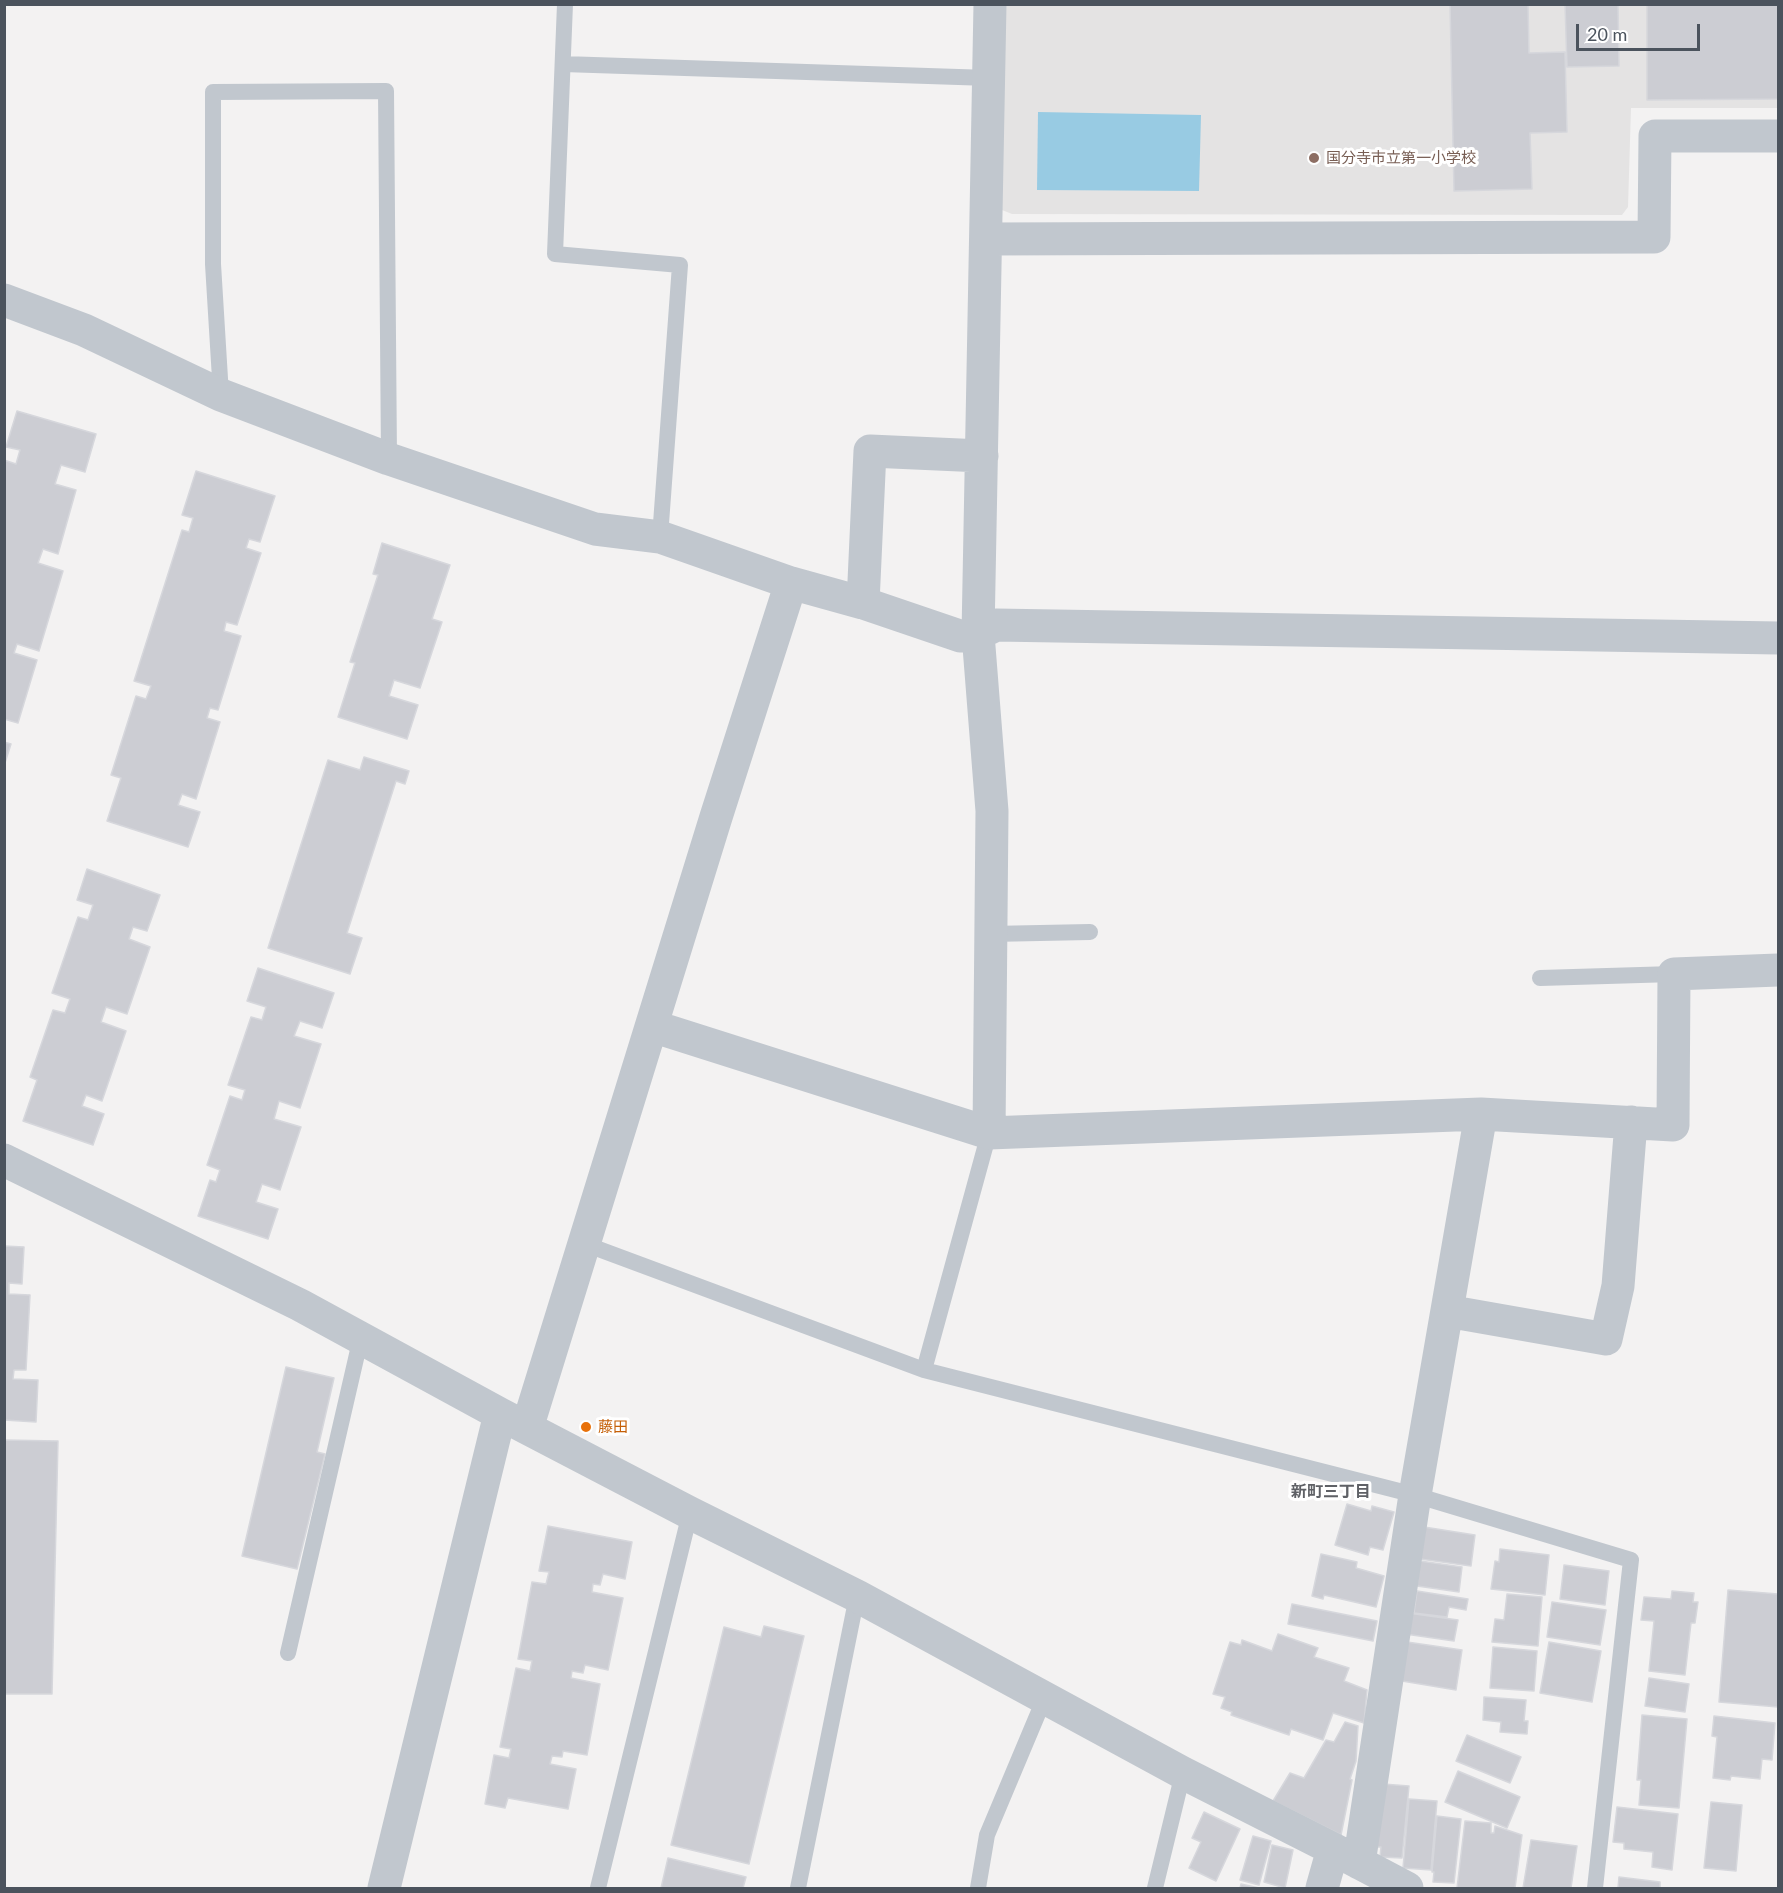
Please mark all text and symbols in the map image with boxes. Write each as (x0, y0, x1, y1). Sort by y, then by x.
scale bar (1579, 12, 1704, 50)
text: 20 m (1587, 23, 1627, 45)
place label: 国分寺市立第一小学校 (1326, 149, 1476, 167)
marker: 国分寺市立第一小学校 (1307, 151, 1321, 165)
place label: 藤田 (598, 1418, 628, 1436)
marker: 藤田 (579, 1420, 593, 1434)
district label: 新町三丁目 (1291, 1482, 1371, 1502)

